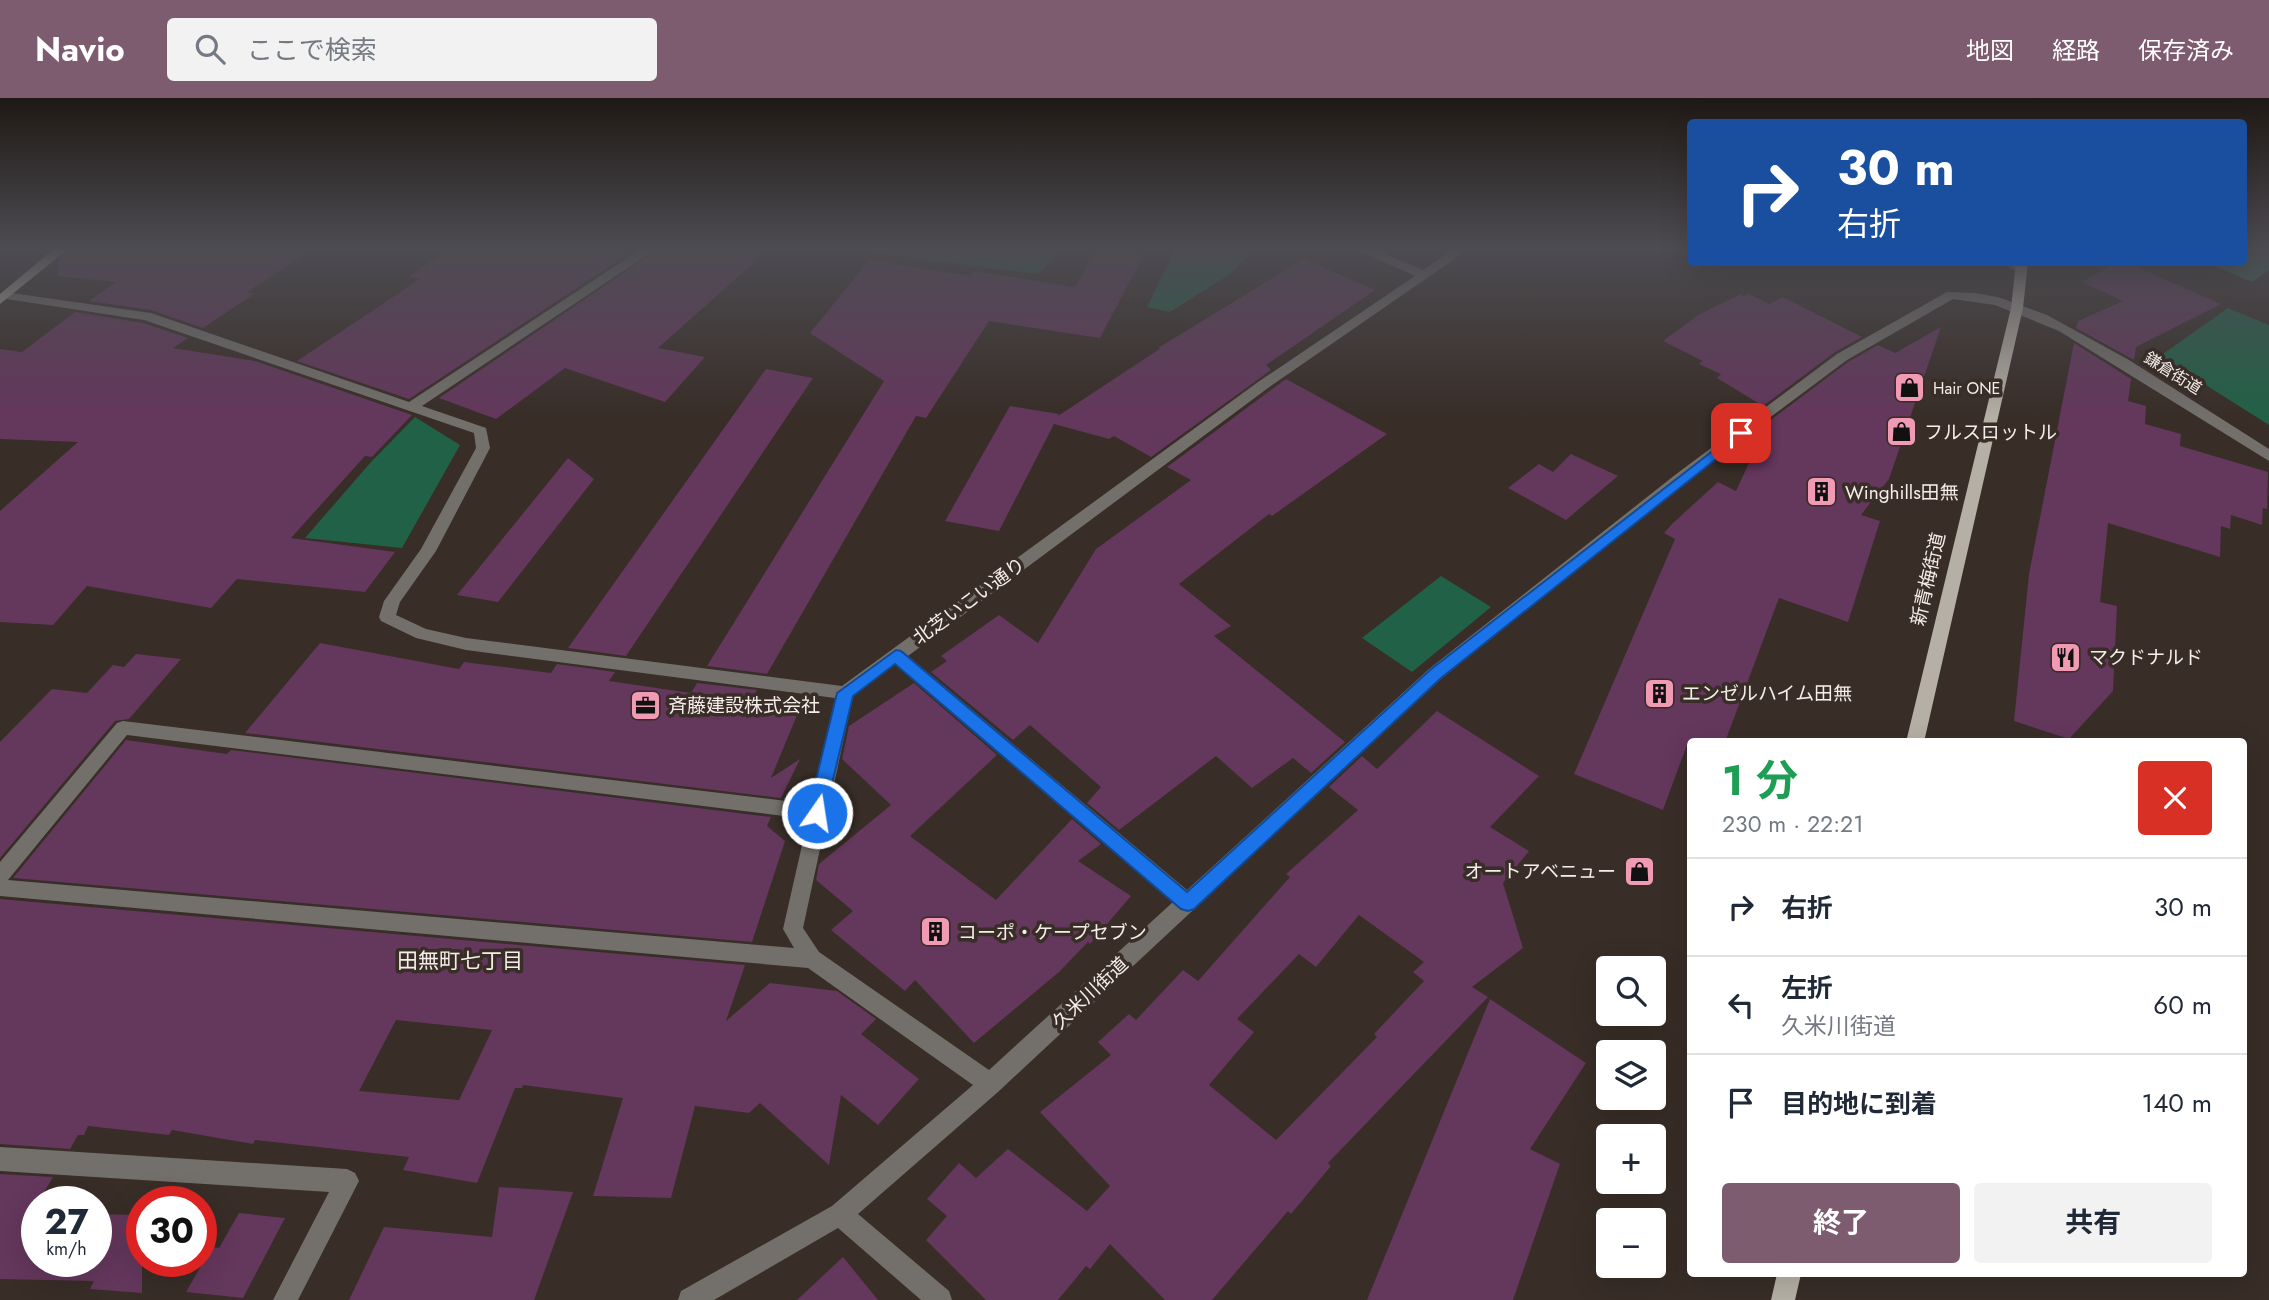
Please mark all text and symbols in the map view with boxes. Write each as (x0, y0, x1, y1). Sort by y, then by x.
search box (167, 18, 657, 81)
text: Navio (35, 26, 125, 73)
icon: search (191, 30, 229, 68)
text: ここで検索 (247, 31, 377, 69)
text: 地図 (1966, 33, 2014, 68)
text: 経路 (2052, 33, 2100, 68)
text: 保存済み (2138, 33, 2234, 68)
text: 30 m (1837, 133, 1955, 203)
icon: right (1722, 147, 1813, 238)
text: 右折 (1837, 201, 1901, 247)
street label: 鎌倉街道 (2140, 346, 2206, 400)
shop icon: Hair ONE (1893, 371, 1927, 405)
place label: Hair ONE (1933, 377, 2000, 400)
pin (1711, 403, 1771, 463)
icon: arrive (1722, 414, 1760, 452)
shop icon: フルスロットル (1884, 415, 1918, 449)
place label: フルスロットル (1924, 419, 2057, 446)
building icon: Winghills田無 (1805, 475, 1839, 509)
place label: Winghills田無 (1845, 479, 1959, 506)
street label: 新青梅街道 (1904, 530, 1952, 628)
street label: 北芝いこい通り (907, 551, 1031, 651)
restaurant icon: マクドナルド (2049, 640, 2083, 674)
place label: マクドナルド (2089, 644, 2203, 671)
building icon: エンゼルハイム田無 (1642, 676, 1676, 710)
place label: エンゼルハイム田無 (1682, 680, 1852, 707)
office icon: 斉藤建設株式会社 (628, 688, 662, 722)
place label: 斉藤建設株式会社 (668, 692, 820, 719)
text: 1 分 (1722, 750, 1798, 811)
button: close (2138, 761, 2212, 835)
position arrow (780, 776, 854, 850)
text: 230 m · 22:21 (1722, 807, 1864, 841)
shop icon: オートアベニュー (1622, 854, 1656, 888)
place label: オートアベニュー (1464, 858, 1616, 885)
icon: right (1722, 888, 1760, 926)
text: 30 m (2154, 888, 2212, 926)
text: 右折 (1781, 889, 1833, 927)
building icon: コーポ・ケープセブン (918, 915, 952, 949)
place label: コーポ・ケープセブン (958, 919, 1147, 946)
district label: 田無町七丁目 (397, 946, 523, 976)
street label: 久米川街道 (1046, 951, 1134, 1035)
map controls (1596, 956, 1666, 1278)
button: search (1596, 956, 1666, 1026)
text: 左折 (1781, 969, 1833, 1007)
icon: left (1722, 986, 1760, 1024)
text: 60 m (2153, 986, 2212, 1024)
text: 久米川街道 (1781, 1009, 1896, 1043)
button: layers (1596, 1040, 1666, 1110)
icon: arrive (1722, 1084, 1760, 1122)
text: 140 m (2141, 1084, 2212, 1122)
text: 目的地に到着 (1781, 1085, 1937, 1123)
button: + (1596, 1124, 1666, 1194)
button: 終了 (1722, 1183, 1960, 1263)
button: 共有 (1974, 1183, 2212, 1263)
speed limit sign: 30 (126, 1186, 217, 1277)
text: 27 (44, 1197, 89, 1247)
button: − (1596, 1208, 1666, 1278)
text: km/h (46, 1236, 87, 1262)

